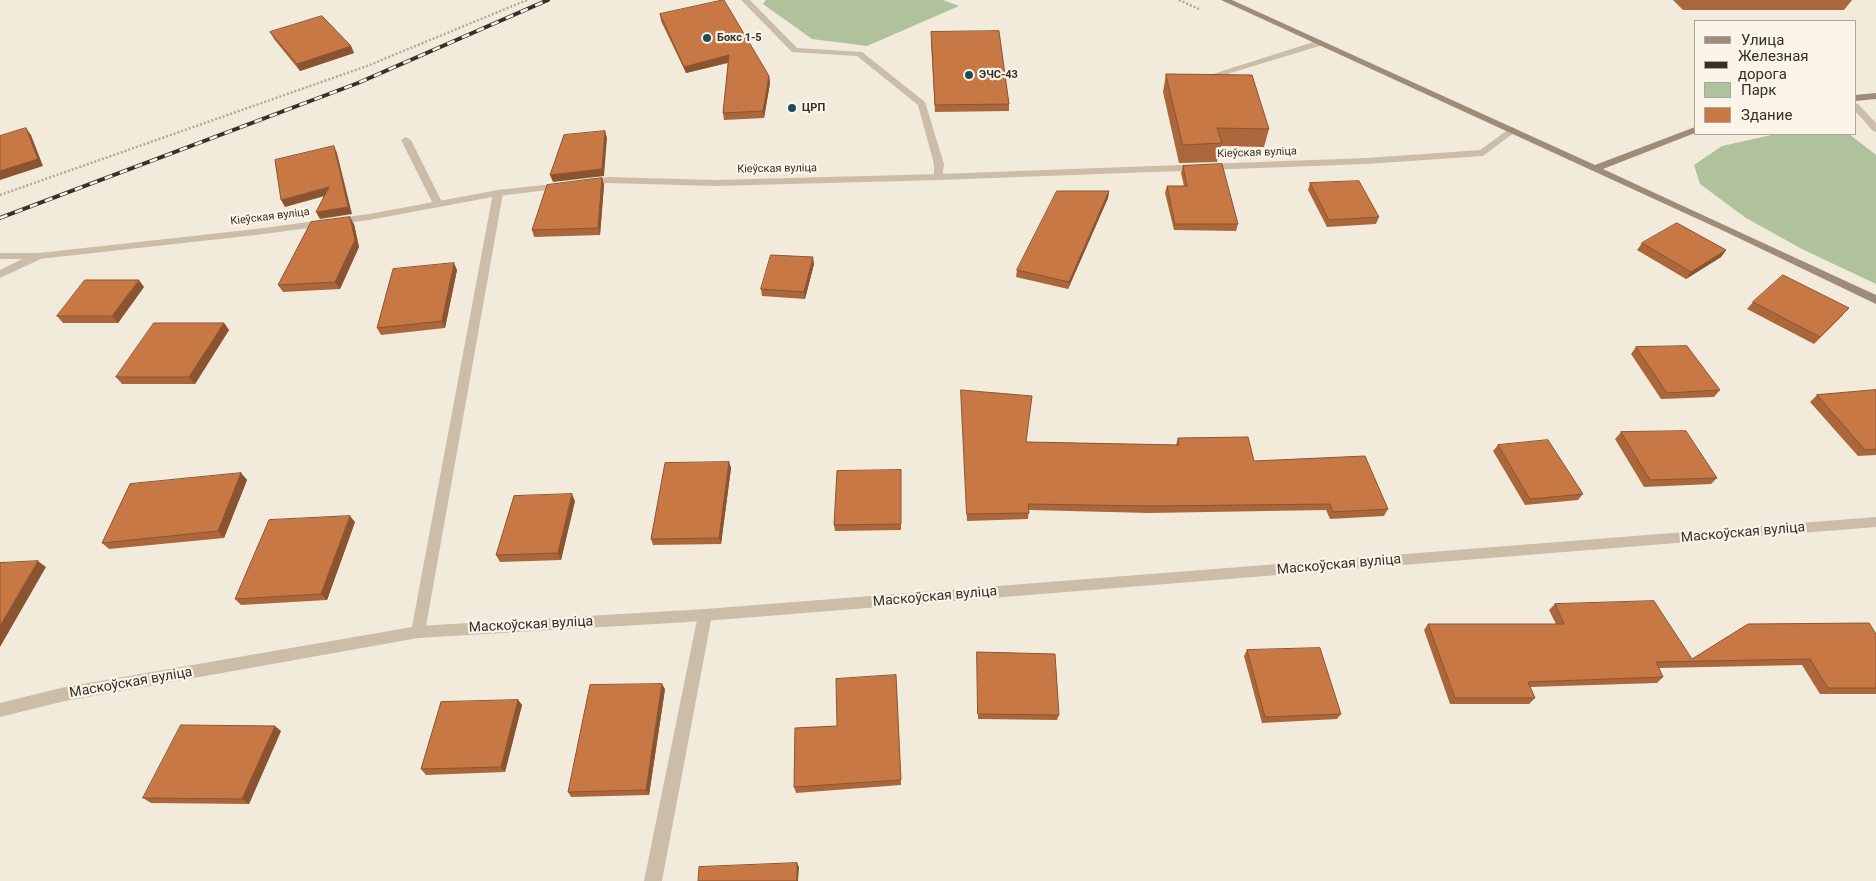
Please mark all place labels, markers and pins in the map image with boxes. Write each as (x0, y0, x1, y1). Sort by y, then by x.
place label: Бокс 1-5 (717, 31, 762, 45)
marker: Бокс 1-5 (701, 32, 713, 44)
place label: ЭЧС-43 (979, 68, 1018, 82)
marker: ЭЧС-43 (963, 69, 975, 81)
place label: ЦРП (802, 101, 825, 115)
marker: ЦРП (786, 102, 798, 114)

